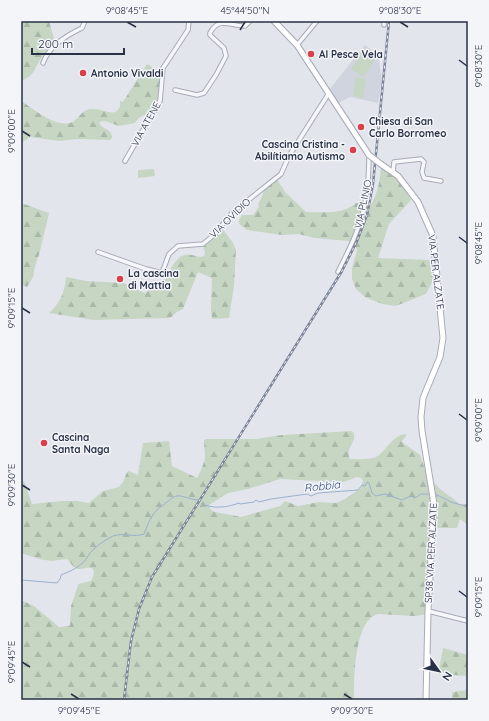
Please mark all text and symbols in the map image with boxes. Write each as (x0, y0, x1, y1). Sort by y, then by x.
text: 9°08'45"E (106, 4, 149, 17)
text: 45°44'50"N (220, 4, 270, 17)
text: 9°08'30"E (379, 4, 422, 17)
scale bar (32, 30, 124, 56)
text: 200 m (38, 36, 73, 51)
text: 9°08'30"E (472, 44, 485, 87)
place label: Al Pesce Vela (319, 48, 383, 61)
marker: Al Pesce Vela (306, 49, 316, 59)
place label: Antonio Vivaldi (91, 67, 163, 80)
marker: Antonio Vivaldi (78, 68, 88, 78)
street label: VIA ATENE (128, 99, 164, 149)
text: 9°09'00"E (5, 109, 18, 153)
place label: Chiesa di San Carlo Borromeo (369, 115, 446, 140)
marker: Chiesa di San Carlo Borromeo (356, 122, 366, 132)
place label: Cascina Cristina - Abilítiamo Autismo (255, 138, 345, 163)
marker: Cascina Cristina - Abilítiamo Autismo (348, 145, 358, 155)
street label: VIA PLINIO (351, 178, 375, 230)
street label: VIA OVIDIO (207, 195, 254, 241)
text: 9°08'45"E (472, 221, 485, 264)
street label: VIA PER ALZATE (425, 234, 447, 310)
place label: La cascina di Mattia (128, 267, 179, 292)
marker: La cascina di Mattia (115, 274, 125, 284)
text: 9°09'15"E (5, 287, 18, 329)
text: 9°09'00"E (472, 398, 485, 442)
place label: Cascina Santa Naga (52, 431, 110, 456)
marker: Cascina Santa Naga (39, 438, 49, 448)
text: 9°09'30"E (5, 463, 18, 507)
water label: Robbia (303, 477, 342, 495)
street label: SP38 VIA PER ALZATE (422, 502, 440, 603)
text: 9°09'15"E (472, 576, 485, 618)
text: 9°09'45"E (5, 640, 18, 683)
north arrow (419, 651, 459, 691)
text: N (439, 669, 455, 684)
text: 9°09'45"E (58, 704, 101, 717)
text: 9°09'30"E (330, 704, 374, 717)

